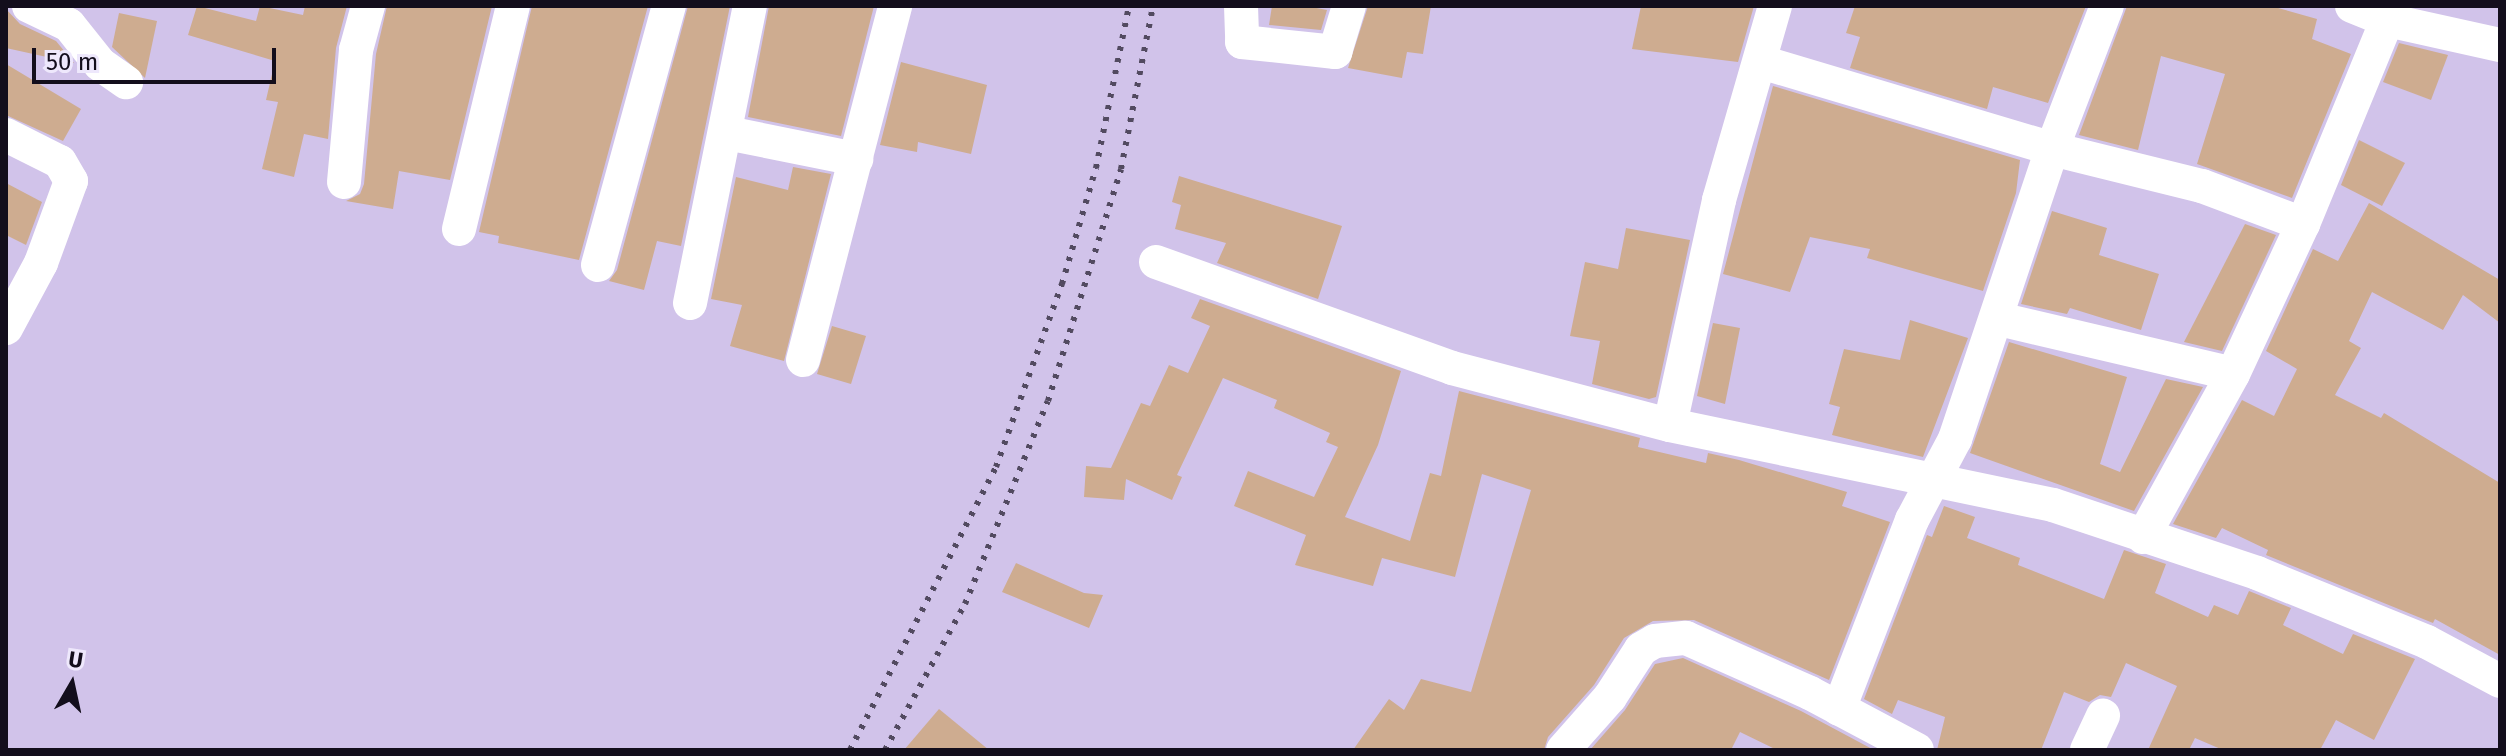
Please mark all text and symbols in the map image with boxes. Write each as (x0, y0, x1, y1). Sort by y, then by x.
scale bar (36, 32, 280, 82)
text: 50 m (46, 48, 98, 76)
north arrow (32, 644, 112, 724)
text: U (67, 645, 85, 674)

